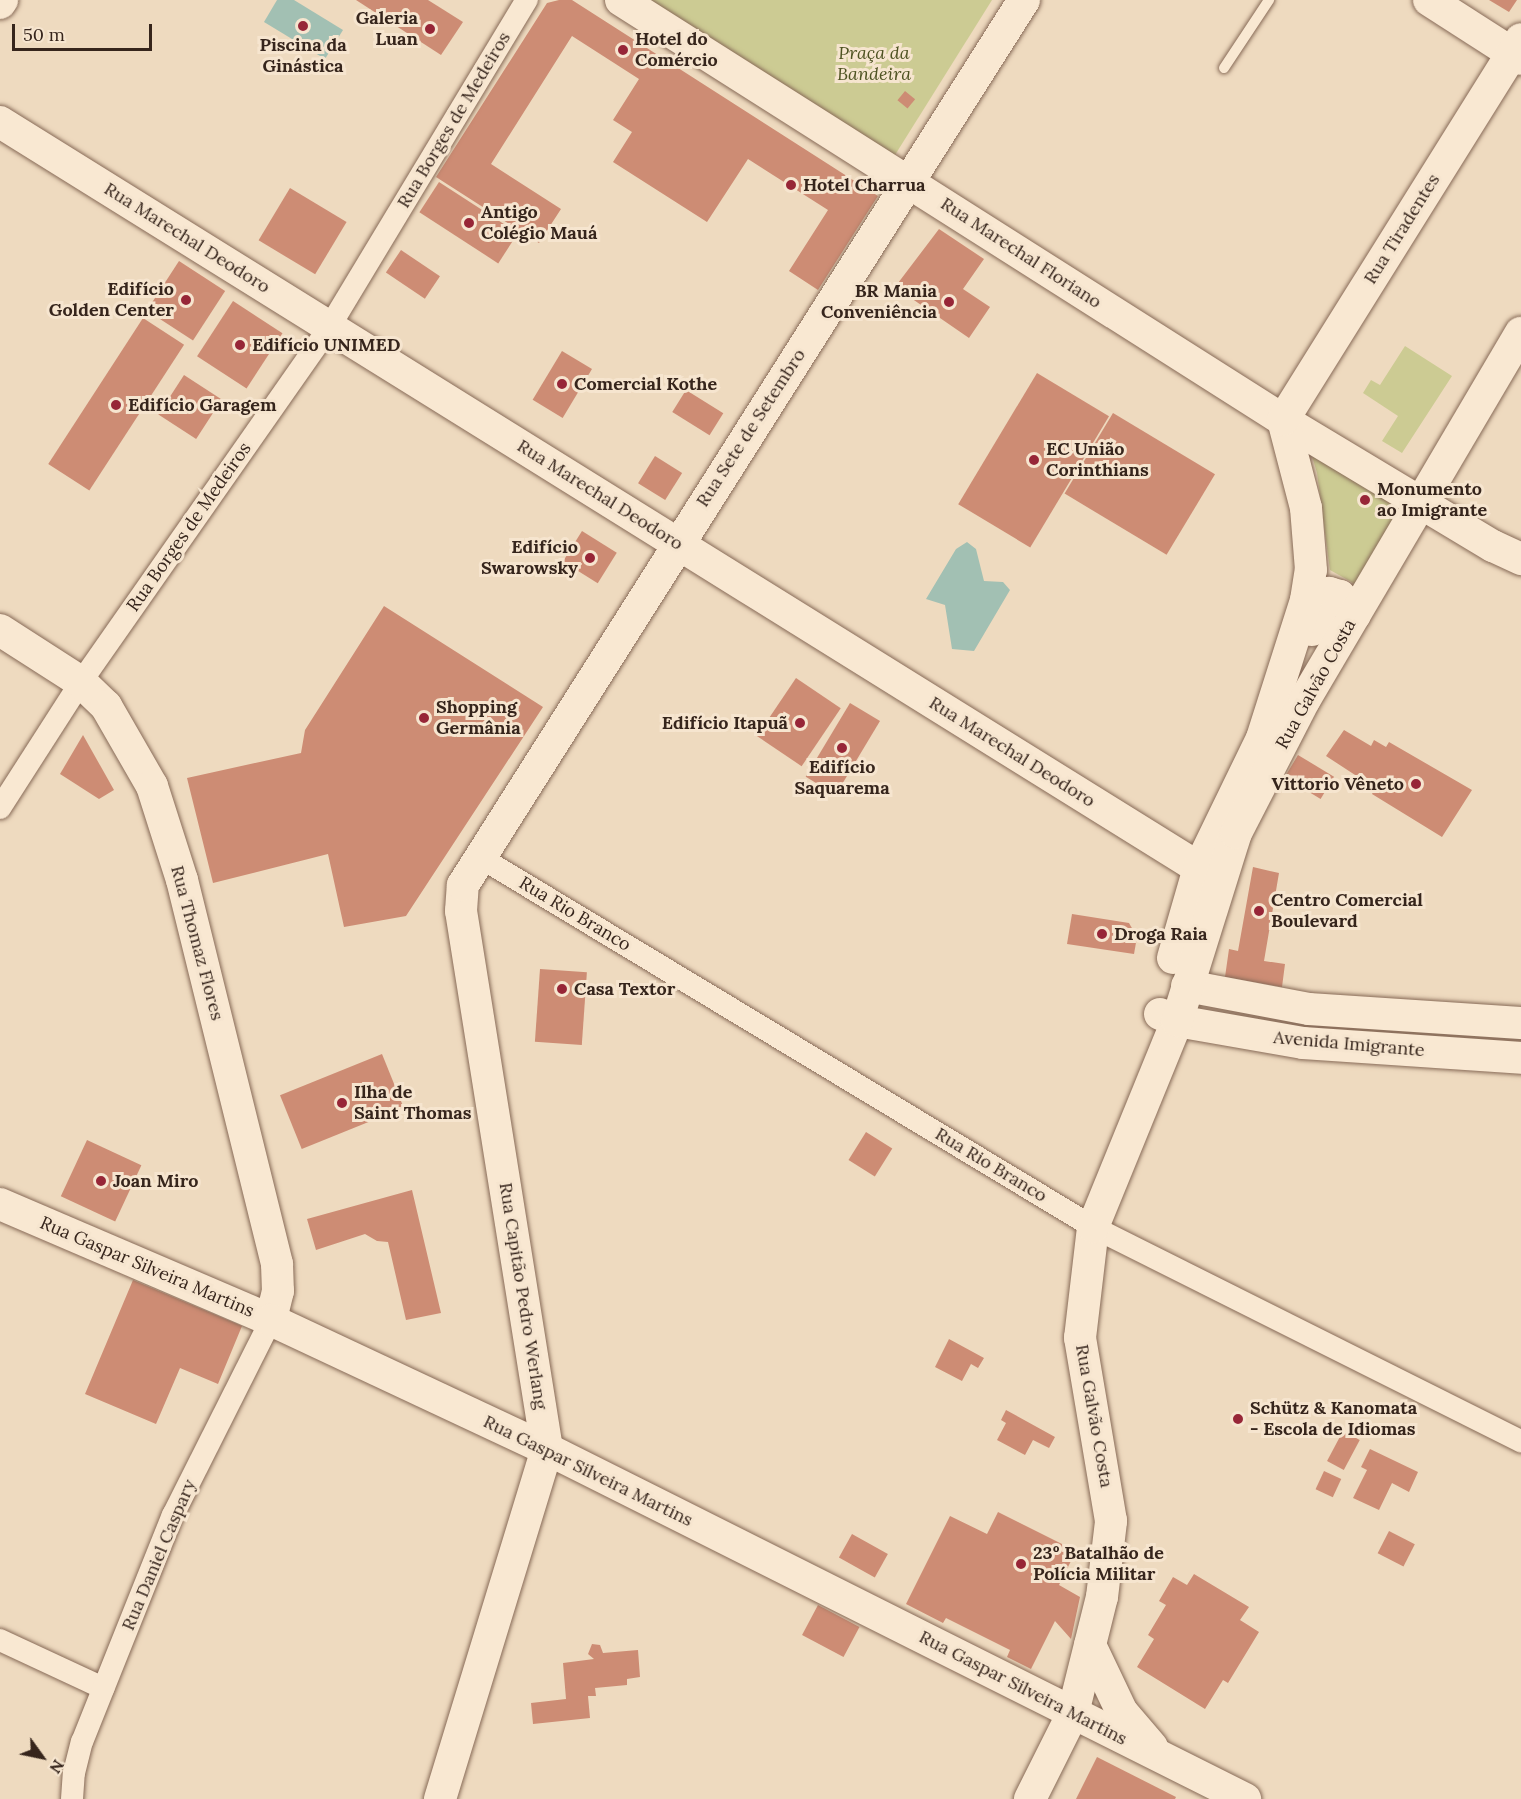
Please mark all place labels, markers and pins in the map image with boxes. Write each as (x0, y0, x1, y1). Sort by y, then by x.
place label: Galeria Luan (356, 8, 418, 50)
marker: Piscina da Ginástica (296, 19, 310, 33)
marker: Galeria Luan (423, 22, 437, 36)
place label: Hotel do Comércio (635, 29, 718, 72)
place label: Piscina da Ginástica (259, 35, 347, 78)
marker: Hotel do Comércio (616, 43, 630, 57)
place label: Hotel Charrua (803, 174, 926, 196)
marker: Hotel Charrua (784, 178, 798, 192)
place label: Antigo Colégio Mauá (481, 202, 597, 244)
marker: Antigo Colégio Mauá (462, 216, 476, 230)
place label: Edifício Golden Center (49, 279, 174, 322)
place label: BR Mania Conveniência (821, 281, 937, 324)
marker: Edifício Golden Center (179, 293, 193, 307)
marker: BR Mania Conveniência (942, 295, 956, 309)
place label: Edifício UNIMED (252, 334, 400, 356)
marker: Edifício UNIMED (233, 338, 247, 352)
place label: Comercial Kothe (574, 373, 717, 395)
marker: Comercial Kothe (555, 377, 569, 391)
place label: Edifício Garagem (128, 394, 277, 416)
marker: Edifício Garagem (109, 398, 123, 412)
place label: EC União Corinthians (1046, 439, 1149, 482)
marker: EC União Corinthians (1027, 453, 1041, 467)
place label: Monumento ao Imigrante (1377, 479, 1487, 522)
marker: Monumento ao Imigrante (1358, 493, 1372, 507)
place label: Edifício Swarowsky (481, 537, 578, 580)
marker: Edifício Swarowsky (583, 551, 597, 565)
place label: Shopping Germânia (436, 697, 521, 740)
marker: Shopping Germânia (417, 711, 431, 725)
place label: Edifício Itapuã (662, 712, 788, 734)
marker: Edifício Itapuã (793, 716, 807, 730)
marker: Edifício Saquarema (835, 741, 849, 755)
place label: Edifício Saquarema (794, 757, 890, 800)
place label: Vittorio Vêneto (1272, 773, 1404, 795)
marker: Vittorio Vêneto (1409, 777, 1423, 791)
place label: Centro Comercial Boulevard (1271, 890, 1423, 932)
marker: Centro Comercial Boulevard (1252, 904, 1266, 918)
place label: Droga Raia (1114, 923, 1207, 945)
marker: Droga Raia (1095, 927, 1109, 941)
place label: Casa Textor (574, 978, 675, 1000)
marker: Casa Textor (555, 982, 569, 996)
place label: Ilha de Saint Thomas (354, 1082, 471, 1124)
marker: Ilha de Saint Thomas (335, 1096, 349, 1110)
place label: Joan Miro (113, 1170, 198, 1192)
marker: Joan Miro (94, 1174, 108, 1188)
place label: Schütz & Kanomata - Escola de Idiomas (1250, 1398, 1417, 1440)
marker: Schütz & Kanomata - Escola de Idiomas (1231, 1412, 1245, 1426)
place label: 23º Batalhão de Polícia Militar (1033, 1543, 1164, 1586)
marker: 23º Batalhão de Polícia Militar (1014, 1557, 1028, 1571)

